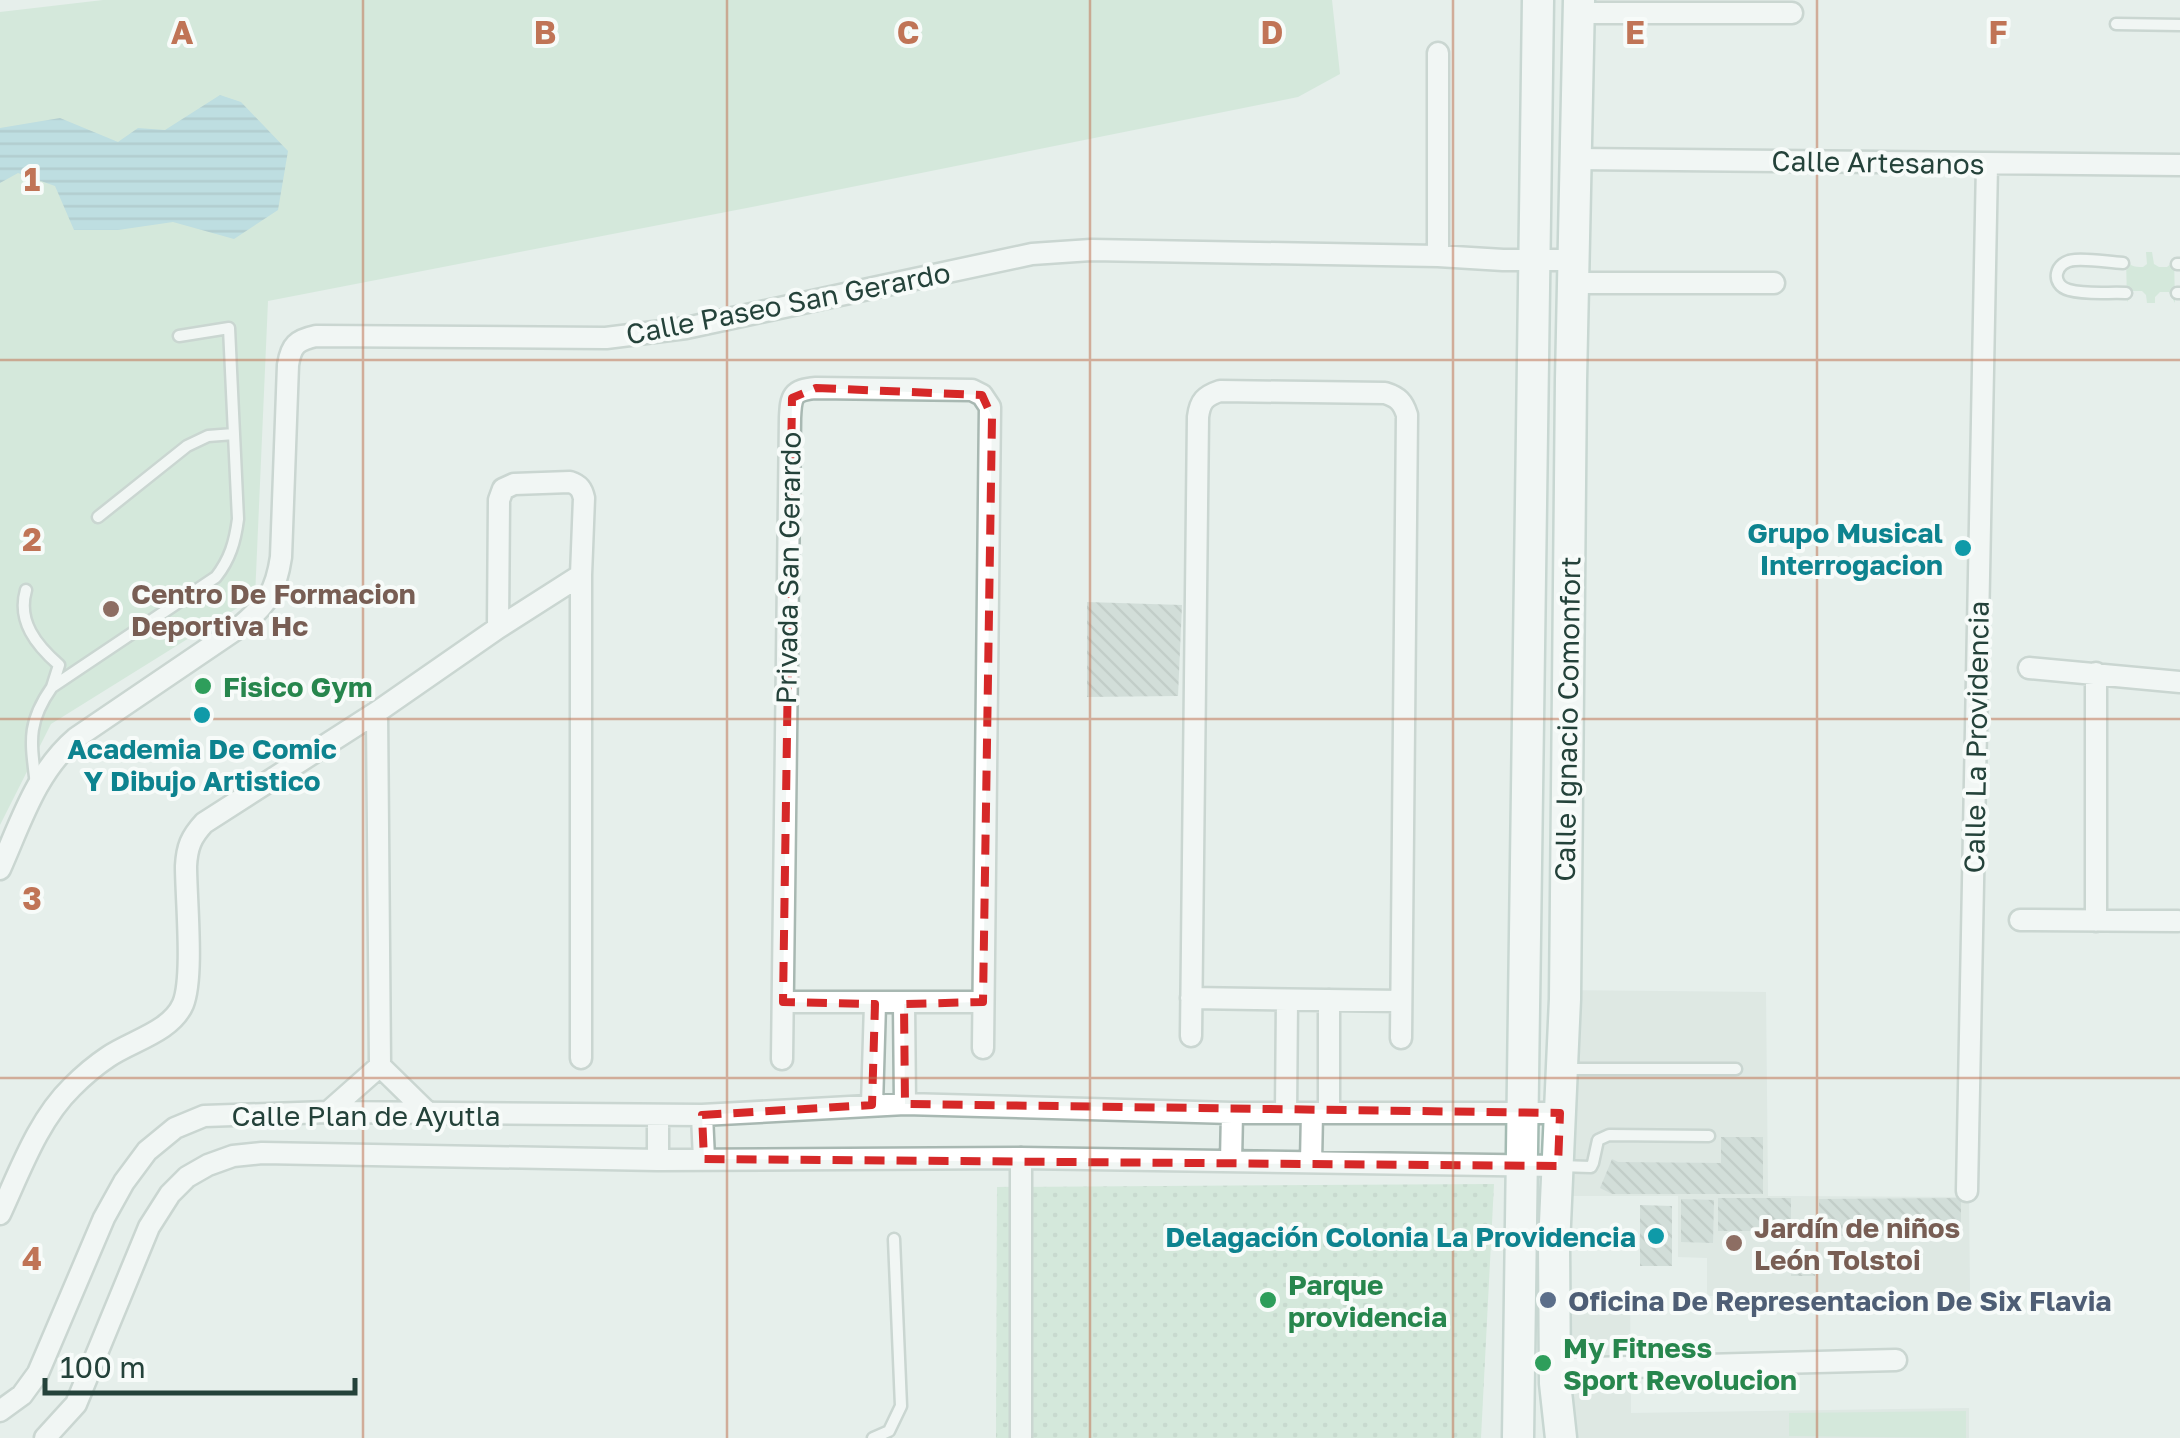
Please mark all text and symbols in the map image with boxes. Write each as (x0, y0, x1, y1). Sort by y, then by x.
text: A (171, 13, 194, 51)
text: B (534, 13, 556, 51)
text: C (897, 13, 919, 51)
text: D (1261, 13, 1283, 51)
text: E (1625, 13, 1645, 51)
text: F (1988, 13, 2008, 51)
street label: Calle Artesanos (1771, 144, 1985, 180)
text: 1 (24, 160, 40, 198)
street label: Calle Paseo San Gerardo (623, 255, 953, 351)
street label: Privada San Gerardo (769, 431, 807, 705)
place label: Grupo Musical Interrogacion (1747, 516, 1943, 581)
text: 2 (22, 520, 42, 558)
marker: Grupo Musical Interrogacion (1952, 537, 1974, 559)
street label: Calle Ignacio Comonfort (1548, 556, 1586, 882)
place label: Centro De Formacion Deportiva Hc (131, 577, 416, 642)
marker: Centro De Formacion Deportiva Hc (100, 598, 122, 620)
street label: Calle La Providencia (1957, 600, 1995, 874)
place label: Fisico Gym (223, 670, 372, 703)
marker: Fisico Gym (192, 675, 214, 697)
marker: Academia De Comic Y Dibujo Artistico (191, 704, 213, 726)
place label: Academia De Comic Y Dibujo Artistico (67, 732, 337, 797)
text: 3 (22, 879, 42, 917)
street label: Calle Plan de Ayutla (231, 1099, 501, 1132)
place label: Jardín de niños León Tolstoi (1754, 1211, 1960, 1276)
place label: Delagación Colonia La Providencia (1165, 1220, 1636, 1253)
marker: Delagación Colonia La Providencia (1645, 1225, 1667, 1247)
marker: Jardín de niños León Tolstoi (1723, 1232, 1745, 1254)
text: 4 (22, 1239, 42, 1277)
place label: Parque providencia (1288, 1268, 1447, 1333)
place label: Oficina De Representacion De Six Flavia (1568, 1284, 2112, 1317)
marker: Parque providencia (1257, 1289, 1279, 1311)
marker: Oficina De Representacion De Six Flavia (1537, 1289, 1559, 1311)
place label: My Fitness Sport Revolucion (1563, 1331, 1797, 1396)
scale bar (45, 1333, 355, 1395)
text: 100 m (60, 1349, 146, 1385)
marker: My Fitness Sport Revolucion (1532, 1352, 1554, 1374)

